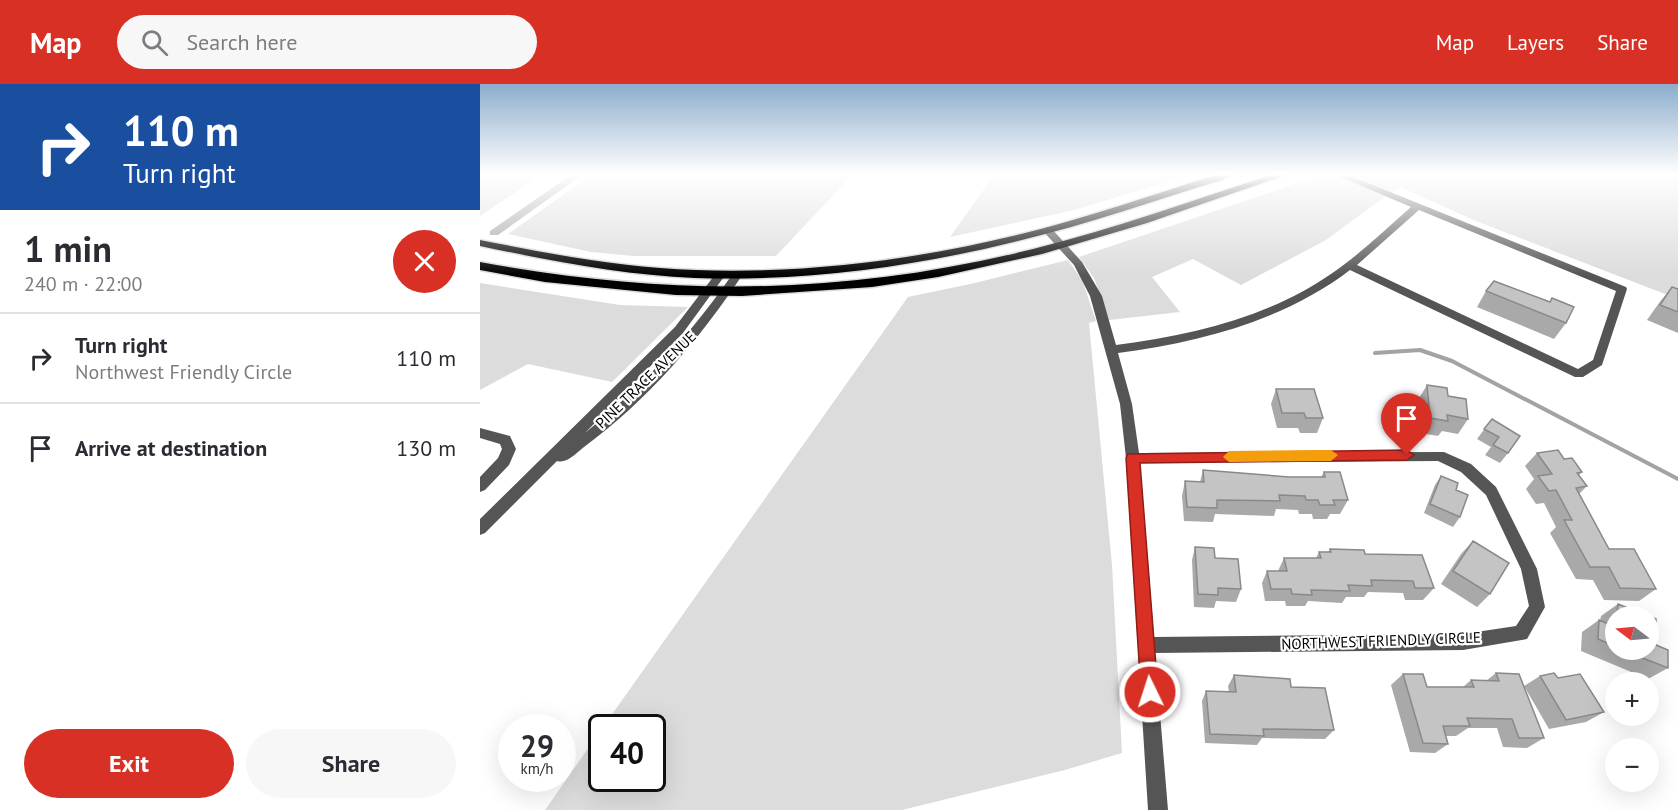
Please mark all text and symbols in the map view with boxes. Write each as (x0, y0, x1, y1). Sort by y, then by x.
search box (117, 15, 537, 69)
text: Map (30, 24, 81, 61)
icon: search (138, 26, 171, 59)
text: Search here (186, 28, 297, 56)
text: Map (1436, 29, 1474, 56)
text: Layers (1507, 29, 1564, 56)
text: Share (1597, 29, 1648, 56)
text: 110 m (123, 103, 239, 158)
icon: right (24, 108, 102, 186)
text: Turn right (123, 156, 236, 190)
text: 1 min (24, 225, 112, 272)
button: close (393, 230, 456, 293)
text: 240 m · 22:00 (24, 271, 142, 297)
street label: PINE TRACE AVENUE (591, 327, 700, 432)
text: Turn right (75, 331, 167, 359)
icon: right (24, 342, 57, 375)
text: 110 m (396, 344, 456, 372)
text: Northwest Friendly Circle (75, 359, 292, 385)
pin (1381, 393, 1432, 455)
icon: arrive (1390, 402, 1423, 435)
icon: arrive (24, 432, 57, 465)
text: Arrive at destination (75, 434, 267, 462)
text: 130 m (396, 434, 456, 462)
north arrow (1605, 606, 1659, 660)
map controls (1605, 606, 1659, 792)
street label: NORTHWEST FRIENDLY CIRCLE (1281, 628, 1481, 653)
position arrow (1118, 660, 1182, 724)
button: + (1605, 672, 1659, 726)
speed limit sign: 40 (588, 714, 666, 792)
text: 29 (520, 726, 554, 765)
button: Exit (24, 729, 234, 798)
button: Share (246, 729, 456, 798)
button: − (1605, 738, 1659, 792)
text: km/h (521, 759, 553, 778)

